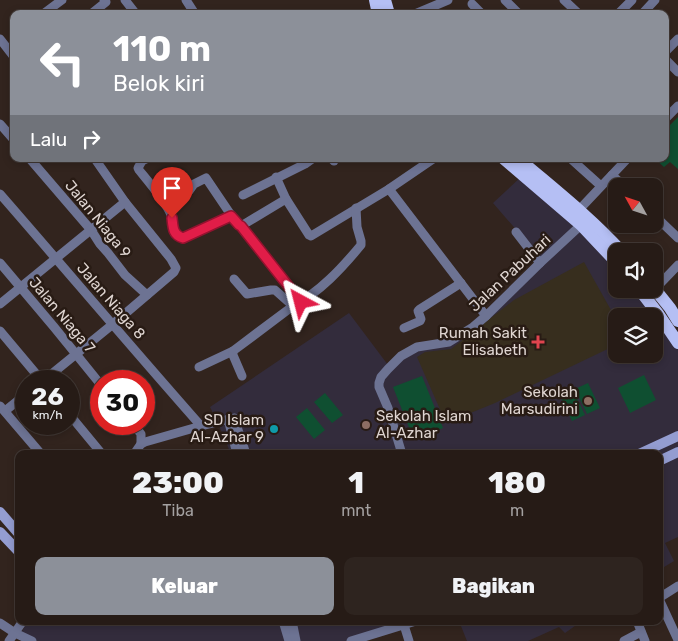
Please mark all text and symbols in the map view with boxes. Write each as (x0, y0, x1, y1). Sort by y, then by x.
text: 110 m (113, 28, 211, 70)
icon: left (30, 30, 95, 95)
text: Belok kiri (113, 70, 205, 97)
icon: right (77, 125, 105, 153)
text: Lalu (30, 128, 67, 151)
pin (151, 167, 193, 218)
icon: arrive (158, 174, 186, 202)
street label: Jalan Niaga 9 (61, 177, 135, 261)
north arrow (608, 178, 662, 232)
map controls (608, 178, 663, 363)
street label: Jalan Pabuhari (466, 231, 554, 315)
button: sound (608, 243, 663, 298)
street label: Jalan Niaga 8 (73, 259, 149, 343)
street label: Jalan Niaga 7 (25, 273, 99, 357)
position arrow (274, 275, 326, 327)
button: layers (608, 308, 663, 363)
place label: Rumah Sakit Elisabeth (439, 324, 527, 359)
marker: Rumah Sakit Elisabeth (531, 335, 545, 349)
speed limit sign: 30 (90, 370, 155, 435)
text: 26 (31, 382, 64, 411)
place label: Sekolah Marsudirini (501, 383, 578, 418)
marker: Sekolah Marsudirini (582, 395, 594, 407)
place label: Sekolah Islam Al-Azhar (376, 407, 471, 442)
text: km/h (33, 408, 62, 422)
place label: SD Islam Al-Azhar 9 (190, 411, 264, 446)
marker: Sekolah Islam Al-Azhar (360, 419, 372, 431)
marker: SD Islam Al-Azhar 9 (268, 423, 280, 435)
text: 23:00 (132, 465, 224, 501)
text: 1 (348, 465, 364, 501)
text: 180 (488, 465, 546, 501)
text: Tiba (162, 501, 194, 520)
text: mnt (341, 501, 371, 520)
text: m (510, 501, 524, 520)
button: Keluar (35, 557, 334, 615)
button: Bagikan (344, 557, 643, 615)

